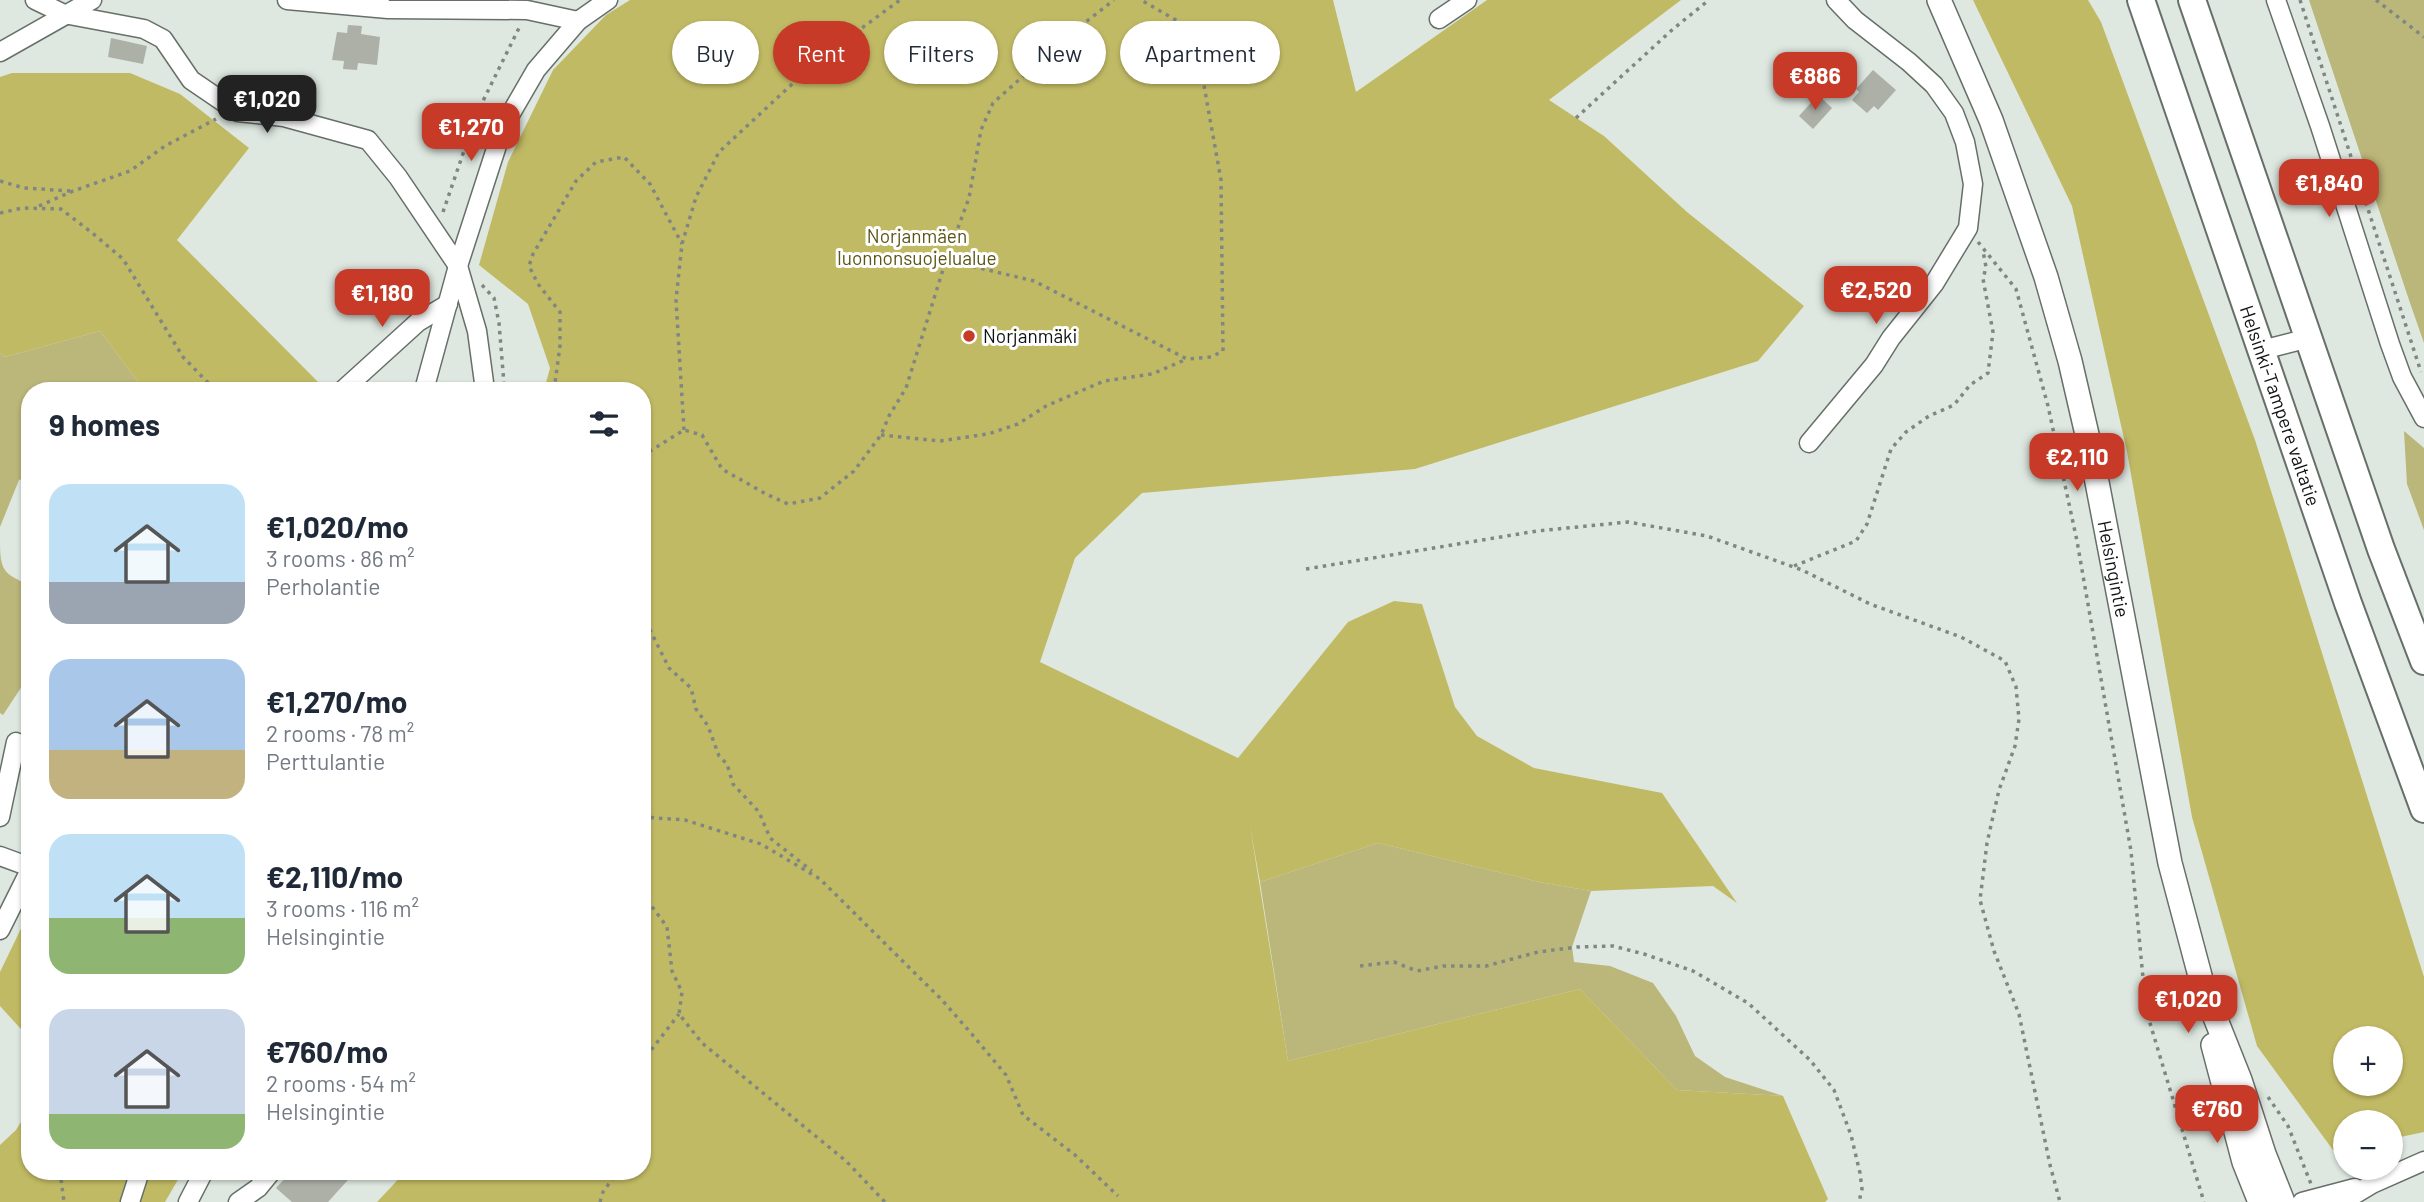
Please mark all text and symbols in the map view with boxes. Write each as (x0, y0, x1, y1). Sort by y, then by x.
chip: Buy (672, 21, 759, 84)
chip: Rent (773, 21, 870, 84)
chip: Filters (884, 21, 998, 84)
chip: New (1012, 21, 1106, 84)
chip: Apartment (1120, 21, 1280, 84)
pin: €886 (1774, 52, 1856, 112)
text: €886 (1789, 61, 1841, 89)
pin: €1,020 (210, 76, 324, 135)
text: €1,020 (233, 84, 301, 112)
pin: €1,270 (414, 104, 528, 163)
text: €1,270 (438, 112, 504, 140)
pin: €1,840 (2272, 160, 2386, 219)
text: €1,840 (2295, 168, 2363, 196)
park label: Norjanmäen luonnonsuojelualue (837, 224, 997, 269)
pin: €2,520 (1819, 266, 1933, 326)
pin: €1,180 (325, 270, 439, 329)
text: €2,520 (1840, 275, 1912, 303)
text: €1,180 (351, 278, 413, 306)
street label: Helsinki-Tampere valtatie (2236, 302, 2326, 509)
place label: Norjanmäki (983, 324, 1077, 347)
marker: Norjanmäki (961, 328, 977, 344)
icon: filters (585, 405, 623, 443)
text: 9 homes (49, 406, 160, 442)
pin: €2,110 (2020, 434, 2134, 493)
text: €2,110 (2045, 442, 2109, 470)
text: €1,020/mo (266, 508, 409, 544)
icon: home (105, 512, 189, 596)
street label: Helsingintie (2094, 518, 2135, 619)
text: 3 rooms · 86 m² (266, 544, 415, 572)
text: Perholantie (266, 572, 381, 600)
text: €1,270/mo (266, 683, 407, 719)
icon: home (105, 687, 189, 771)
text: 2 rooms · 78 m² (266, 719, 414, 747)
text: Perttulantie (266, 747, 385, 775)
text: €2,110/mo (266, 858, 403, 894)
icon: home (105, 862, 189, 946)
text: 3 rooms · 116 m² (266, 894, 419, 922)
text: Helsingintie (266, 922, 385, 950)
pin: €1,020 (2131, 976, 2245, 1035)
text: €1,020 (2154, 984, 2222, 1012)
map controls (2333, 1026, 2403, 1180)
button: + (2333, 1026, 2403, 1096)
text: €760/mo (266, 1033, 388, 1069)
icon: home (105, 1037, 189, 1121)
text: 2 rooms · 54 m² (266, 1069, 416, 1097)
pin: €760 (2176, 1086, 2258, 1145)
text: €760 (2191, 1094, 2243, 1122)
text: Helsingintie (266, 1097, 385, 1125)
button: − (2333, 1110, 2403, 1180)

